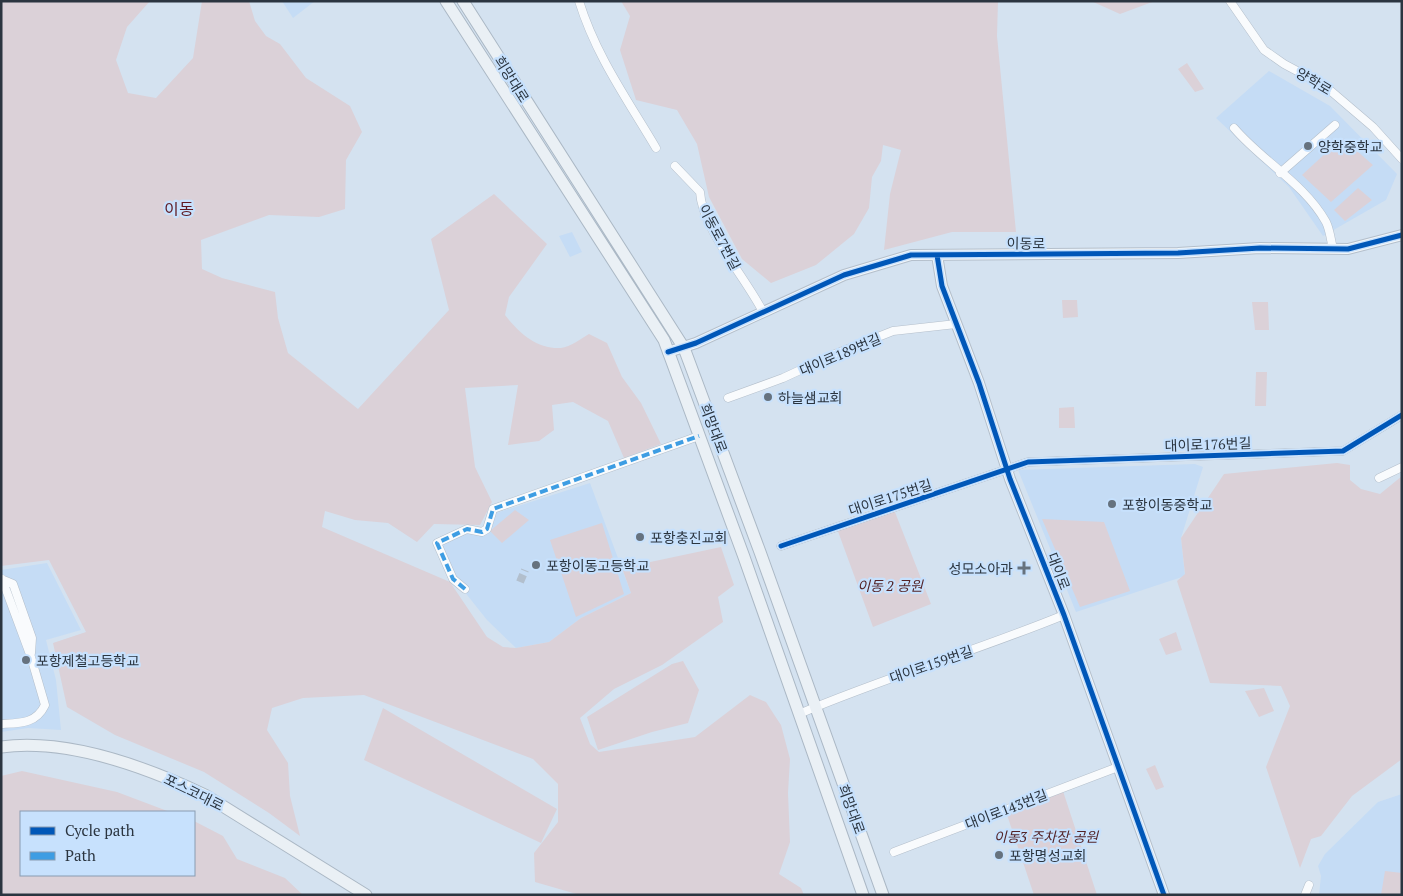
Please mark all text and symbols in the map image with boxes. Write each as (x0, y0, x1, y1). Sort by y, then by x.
street label: 희망대로 (490, 52, 534, 106)
street label: 양학로 (1293, 63, 1336, 99)
place label: 양학중학교 (1318, 137, 1383, 156)
marker: 양학중학교 (1302, 140, 1314, 152)
district label: 이동 (164, 198, 194, 220)
street label: 이동로7번길 (695, 201, 745, 273)
street label: 이동로 (1007, 233, 1046, 253)
street label: 대이로189번길 (796, 328, 884, 380)
place label: 하늘샘교회 (778, 388, 842, 407)
marker: 하늘샘교회 (762, 391, 774, 403)
street label: 희망대로 (696, 401, 732, 456)
street label: 대이로176번길 (1164, 433, 1252, 455)
street label: 대이로175번길 (846, 475, 934, 519)
place label: 포항이동중학교 (1122, 495, 1212, 514)
marker: 포항이동중학교 (1106, 498, 1118, 510)
place label: 포항충진교회 (650, 528, 727, 547)
marker: 포항충진교회 (634, 531, 646, 543)
street label: 대이로 (1043, 550, 1075, 593)
place label: 포항이동고등학교 (546, 556, 649, 575)
marker: 포항이동고등학교 (530, 559, 542, 571)
place label: 성모소아과 (949, 559, 1013, 578)
marker: 성모소아과 (1017, 561, 1031, 575)
park label: 이동 2 공원 (857, 576, 924, 595)
street label: 대이로159번길 (887, 641, 975, 687)
place label: 포항제철고등학교 (36, 651, 139, 670)
marker: 포항제철고등학교 (20, 654, 32, 666)
street label: 포스코대로 (161, 769, 227, 815)
street label: 희망대로 (834, 782, 870, 837)
street label: 대이로143번길 (962, 785, 1050, 833)
legend (20, 811, 195, 876)
text: Cycle path (65, 820, 135, 840)
park label: 이동3 주차장 공원 (994, 827, 1099, 846)
text: Path (65, 845, 96, 865)
place label: 포항명성교회 (1009, 846, 1086, 865)
marker: 포항명성교회 (993, 849, 1005, 861)

